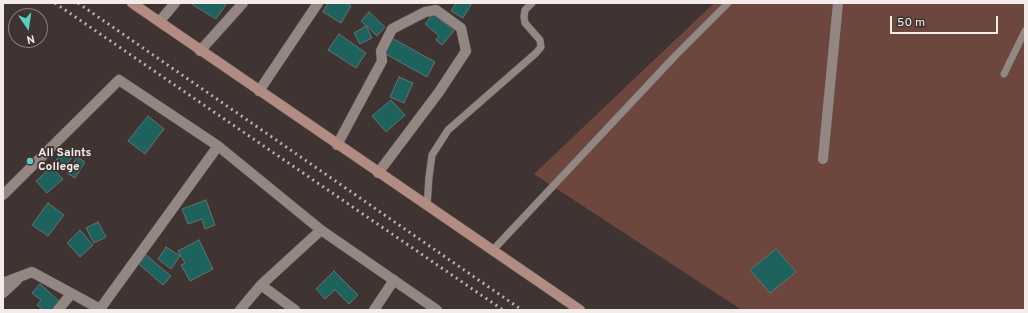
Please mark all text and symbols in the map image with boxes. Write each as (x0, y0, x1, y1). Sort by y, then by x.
north arrow (8, 8, 48, 48)
scale bar (892, 8, 1000, 34)
text: 50 m (897, 15, 925, 31)
text: N (25, 31, 36, 46)
place label: All Saints College (38, 147, 91, 175)
marker: All Saints College (25, 156, 35, 166)

